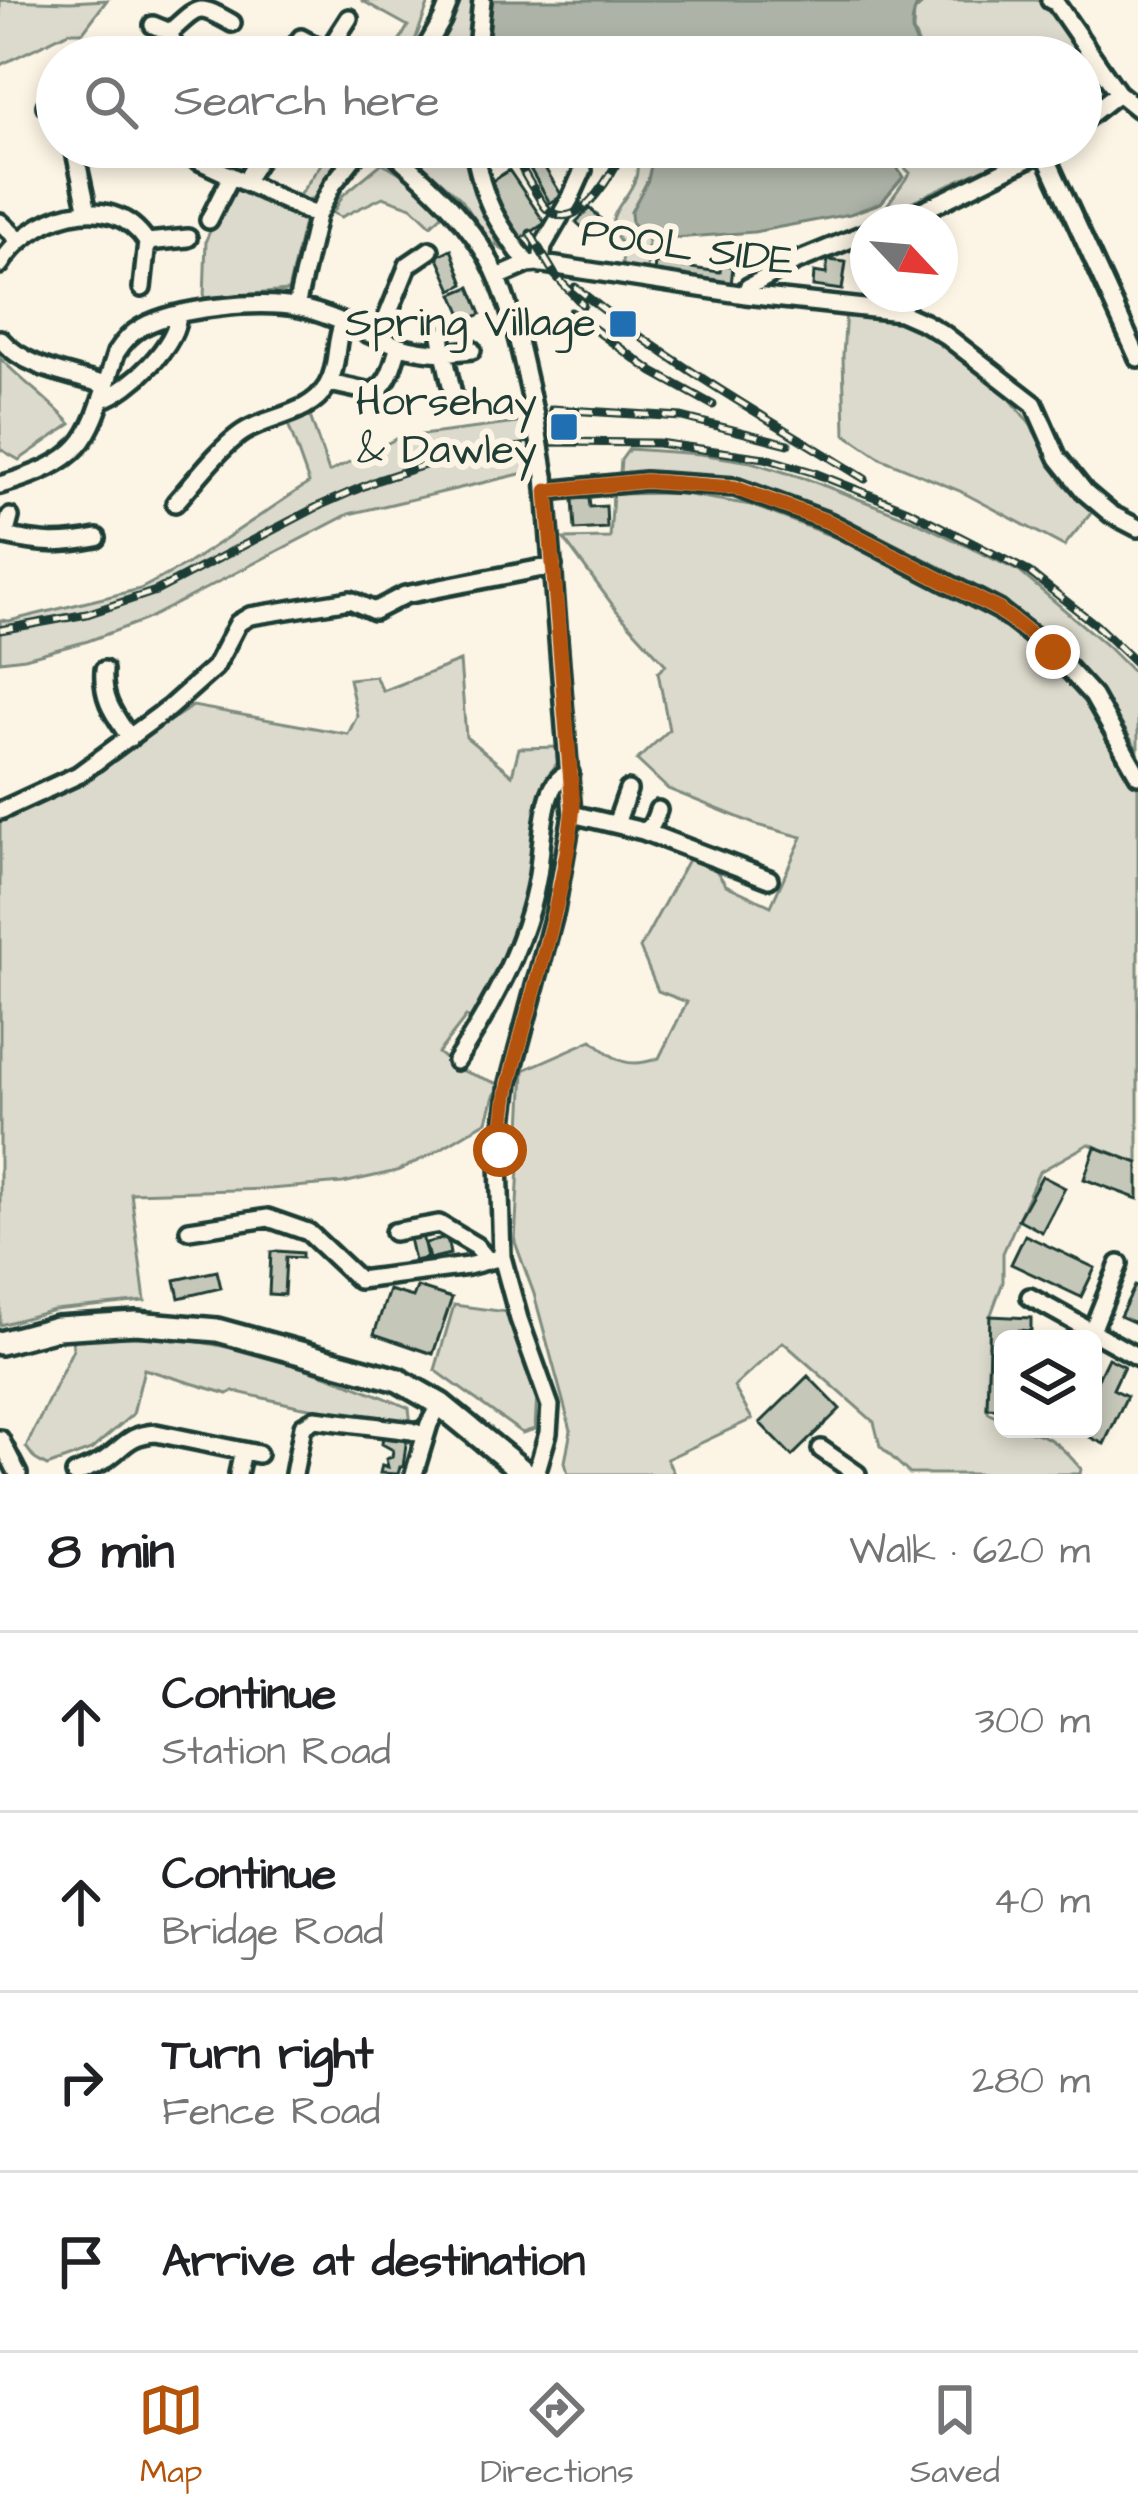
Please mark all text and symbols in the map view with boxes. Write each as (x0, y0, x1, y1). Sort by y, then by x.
search box (36, 36, 1102, 168)
icon: search (78, 69, 144, 135)
text: Search here (174, 71, 440, 133)
street label: POOL SIDE (578, 204, 798, 292)
north arrow (850, 204, 958, 312)
place label: Spring Village (345, 295, 596, 353)
marker: Spring Village (607, 308, 639, 340)
place label: Horsehay & Dawley (356, 374, 537, 481)
marker: Horsehay & Dawley (548, 411, 580, 443)
route end (1026, 625, 1080, 679)
route start (473, 1123, 527, 1177)
map controls (994, 1330, 1102, 1438)
button: layers (994, 1330, 1102, 1438)
text: 8 min (48, 1517, 174, 1588)
text: Walk · 620 m (849, 1525, 1090, 1579)
text: Continue (162, 1664, 336, 1726)
icon: ahead (48, 1689, 114, 1755)
text: 300 m (975, 1695, 1090, 1749)
text: Station Road (162, 1726, 391, 1780)
text: Continue (162, 1844, 336, 1906)
icon: ahead (48, 1869, 114, 1935)
text: 40 m (993, 1875, 1090, 1929)
text: Bridge Road (162, 1906, 384, 1960)
text: Turn right (162, 2024, 374, 2086)
icon: right (48, 2049, 114, 2115)
text: 280 m (972, 2055, 1090, 2109)
text: Fence Road (162, 2086, 381, 2140)
icon: arrive (48, 2229, 114, 2295)
text: Arrive at destination (162, 2231, 585, 2293)
tab: Map (138, 2377, 204, 2495)
tab: Directions (480, 2377, 634, 2495)
tab: Saved (910, 2377, 1000, 2495)

